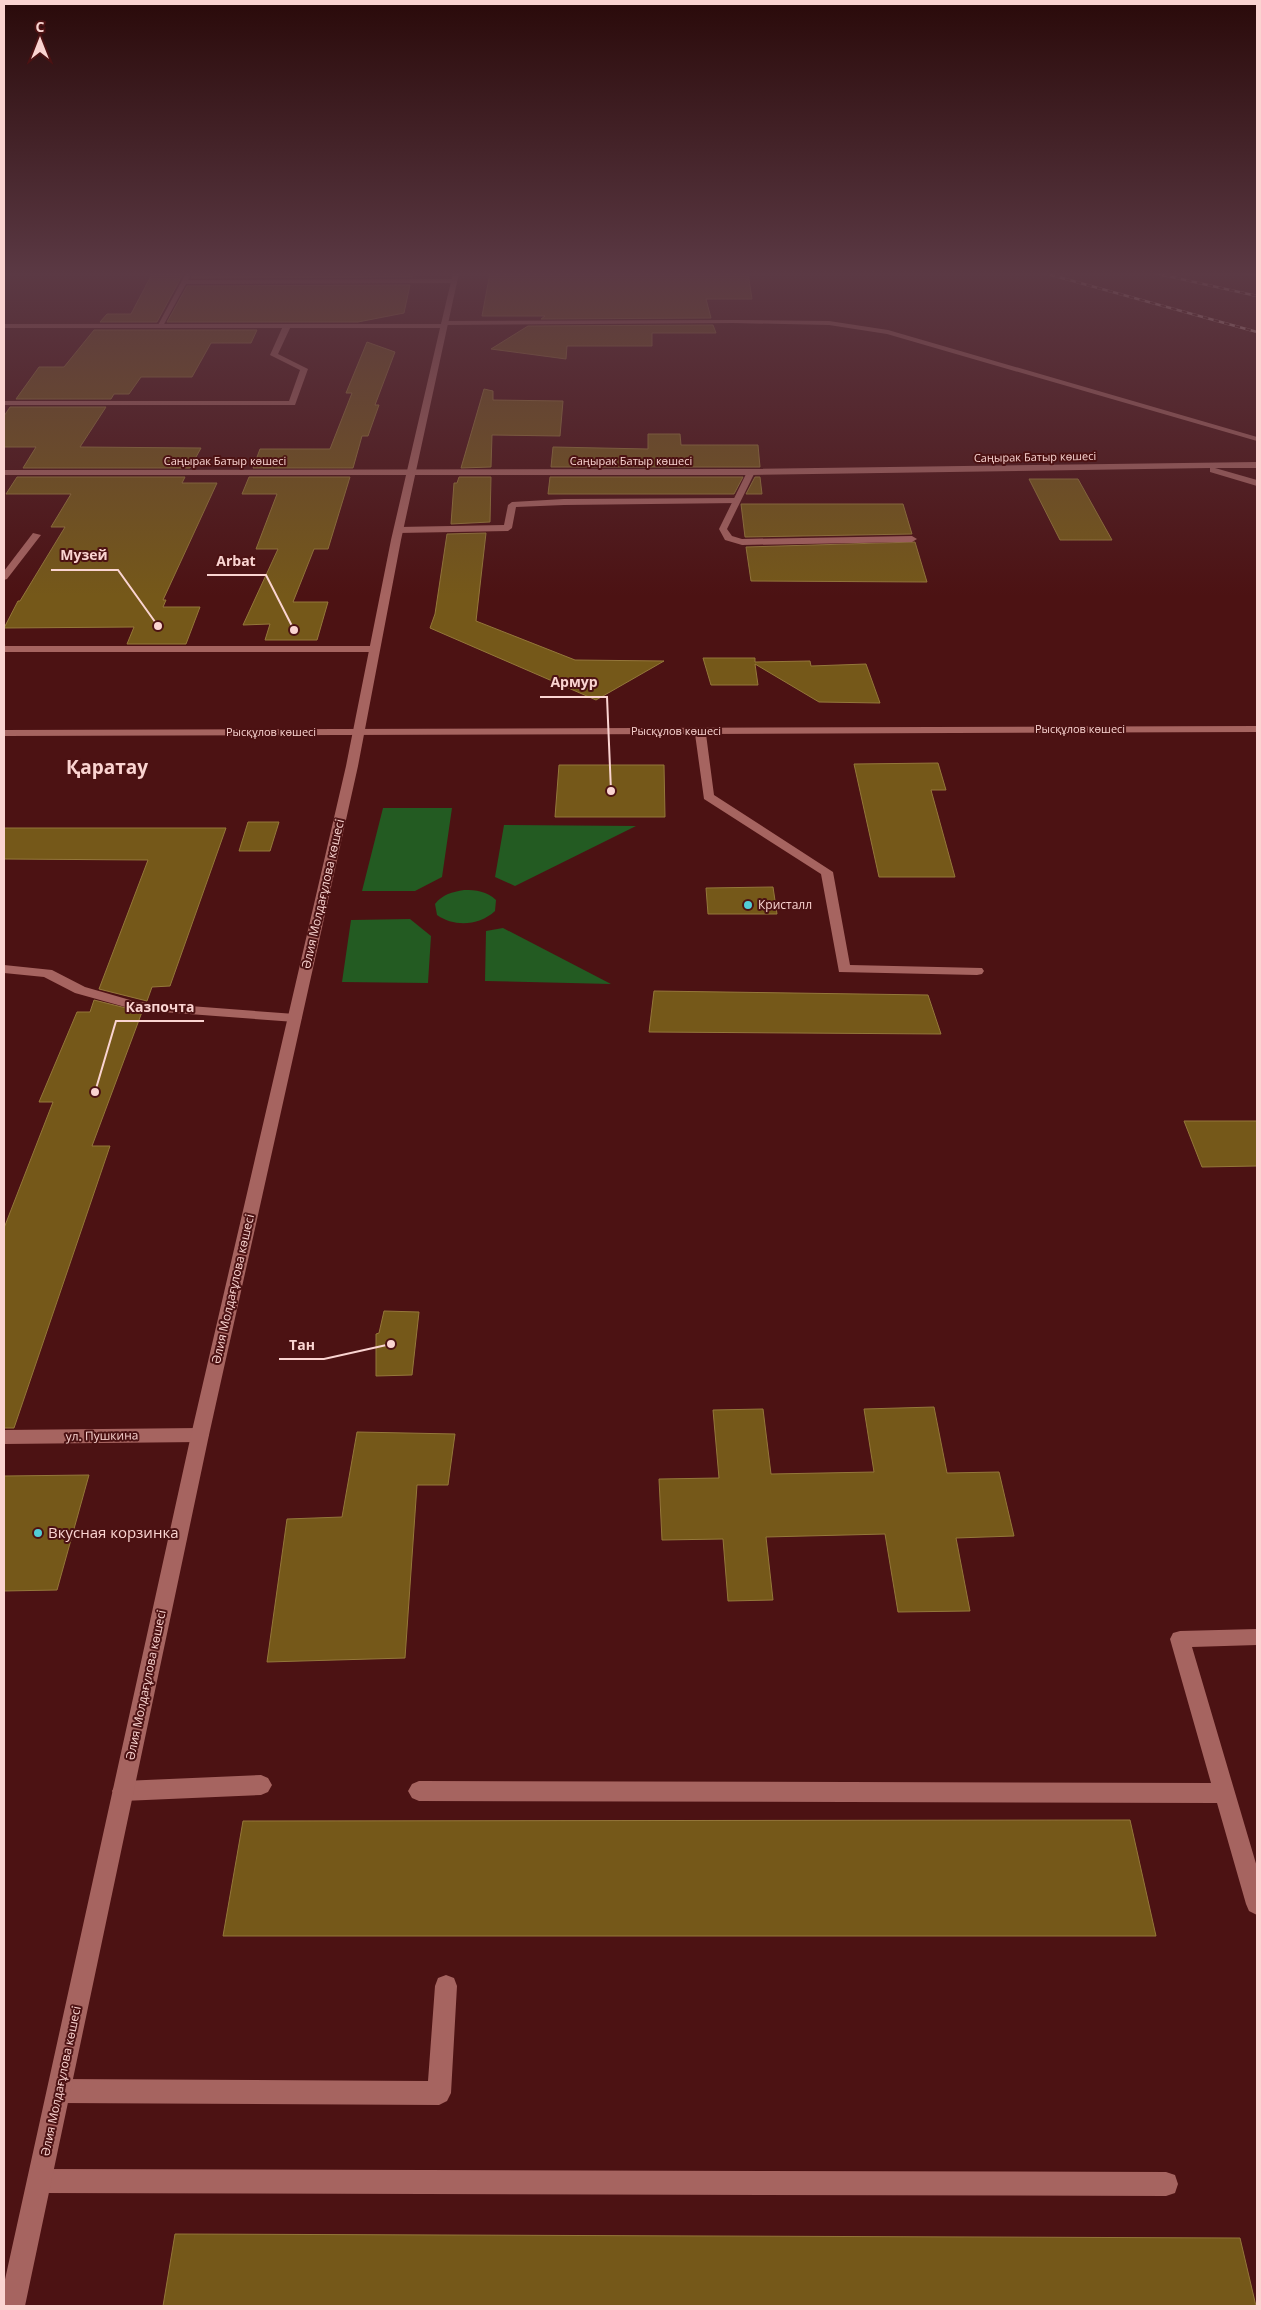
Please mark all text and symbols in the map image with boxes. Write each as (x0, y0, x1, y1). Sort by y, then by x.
north arrow (15, 15, 65, 65)
text: С (36, 17, 45, 36)
street label: Саңырак Батыр көшесі (974, 448, 1096, 465)
street label: Саңырак Батыр көшесі (164, 453, 286, 468)
street label: Саңырак Батыр көшесі (570, 453, 692, 468)
callout: Музей (51, 541, 118, 570)
text: Музей (60, 545, 108, 564)
callout: Arbat (207, 546, 266, 575)
text: Arbat (216, 551, 256, 570)
callout: Армур (540, 668, 607, 697)
text: Армур (550, 672, 598, 691)
street label: Рысқұлов көшесі (1035, 721, 1125, 736)
street label: Рысқұлов көшесі (631, 723, 721, 738)
street label: Рысқұлов көшесі (226, 724, 316, 739)
district label: Қаратау (66, 754, 148, 780)
street label: Әлия Молдағұлова көшесі (297, 817, 348, 970)
place label: Кристалл (758, 896, 812, 913)
marker: Кристалл (742, 899, 754, 911)
callout: Казпочта (116, 992, 204, 1021)
text: Казпочта (126, 997, 194, 1016)
street label: Әлия Молдағұлова көшесі (207, 1212, 258, 1365)
callout: Тан (279, 1330, 324, 1359)
text: Тан (289, 1335, 315, 1354)
street label: ул. Пушкина (66, 1426, 138, 1445)
place label: Вкусная корзинка (48, 1522, 178, 1542)
marker: Вкусная корзинка (32, 1527, 44, 1539)
street label: Әлия Молдағұлова көшесі (121, 1608, 170, 1762)
street label: Әлия Молдағұлова көшесі (36, 2004, 85, 2158)

